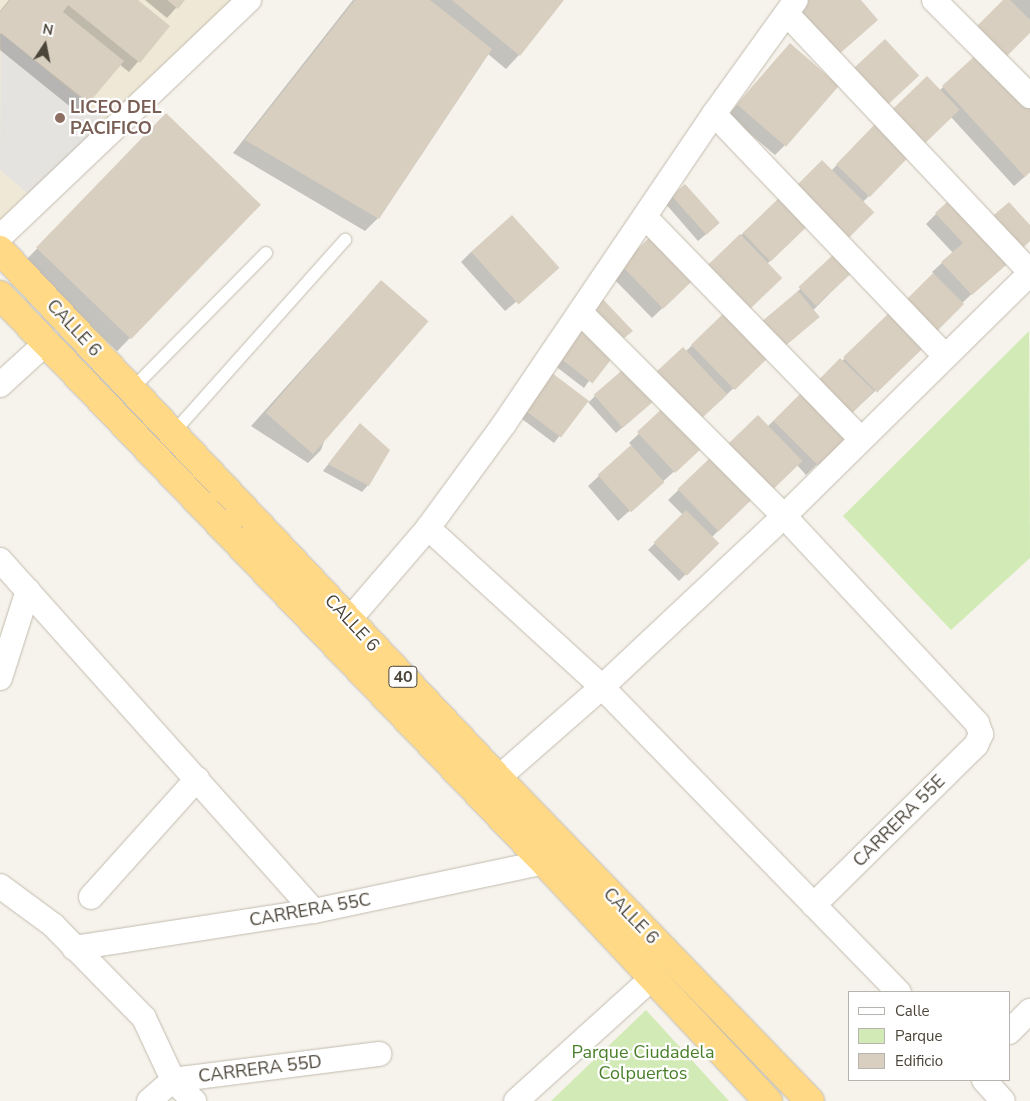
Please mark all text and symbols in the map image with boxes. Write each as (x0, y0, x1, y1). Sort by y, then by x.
text: N (41, 19, 55, 40)
north arrow (20, 20, 70, 70)
place label: LICEO DEL PACIFICO (70, 97, 162, 140)
marker: LICEO DEL PACIFICO (54, 112, 66, 124)
street label: CALLE 6 (42, 295, 106, 361)
street label: CALLE 6 (320, 590, 384, 656)
road number: 40 (388, 664, 418, 690)
street label: CARRERA 55E (849, 771, 949, 871)
street label: CALLE 6 (599, 883, 663, 949)
street label: CARRERA 55C (248, 889, 372, 931)
legend (848, 991, 1010, 1081)
text: Calle (895, 1001, 930, 1021)
text: Parque (895, 1026, 943, 1046)
park label: Parque Ciudadela Colpuertos (572, 1042, 714, 1084)
street label: CARRERA 55D (197, 1051, 323, 1087)
text: Edificio (895, 1051, 943, 1071)

